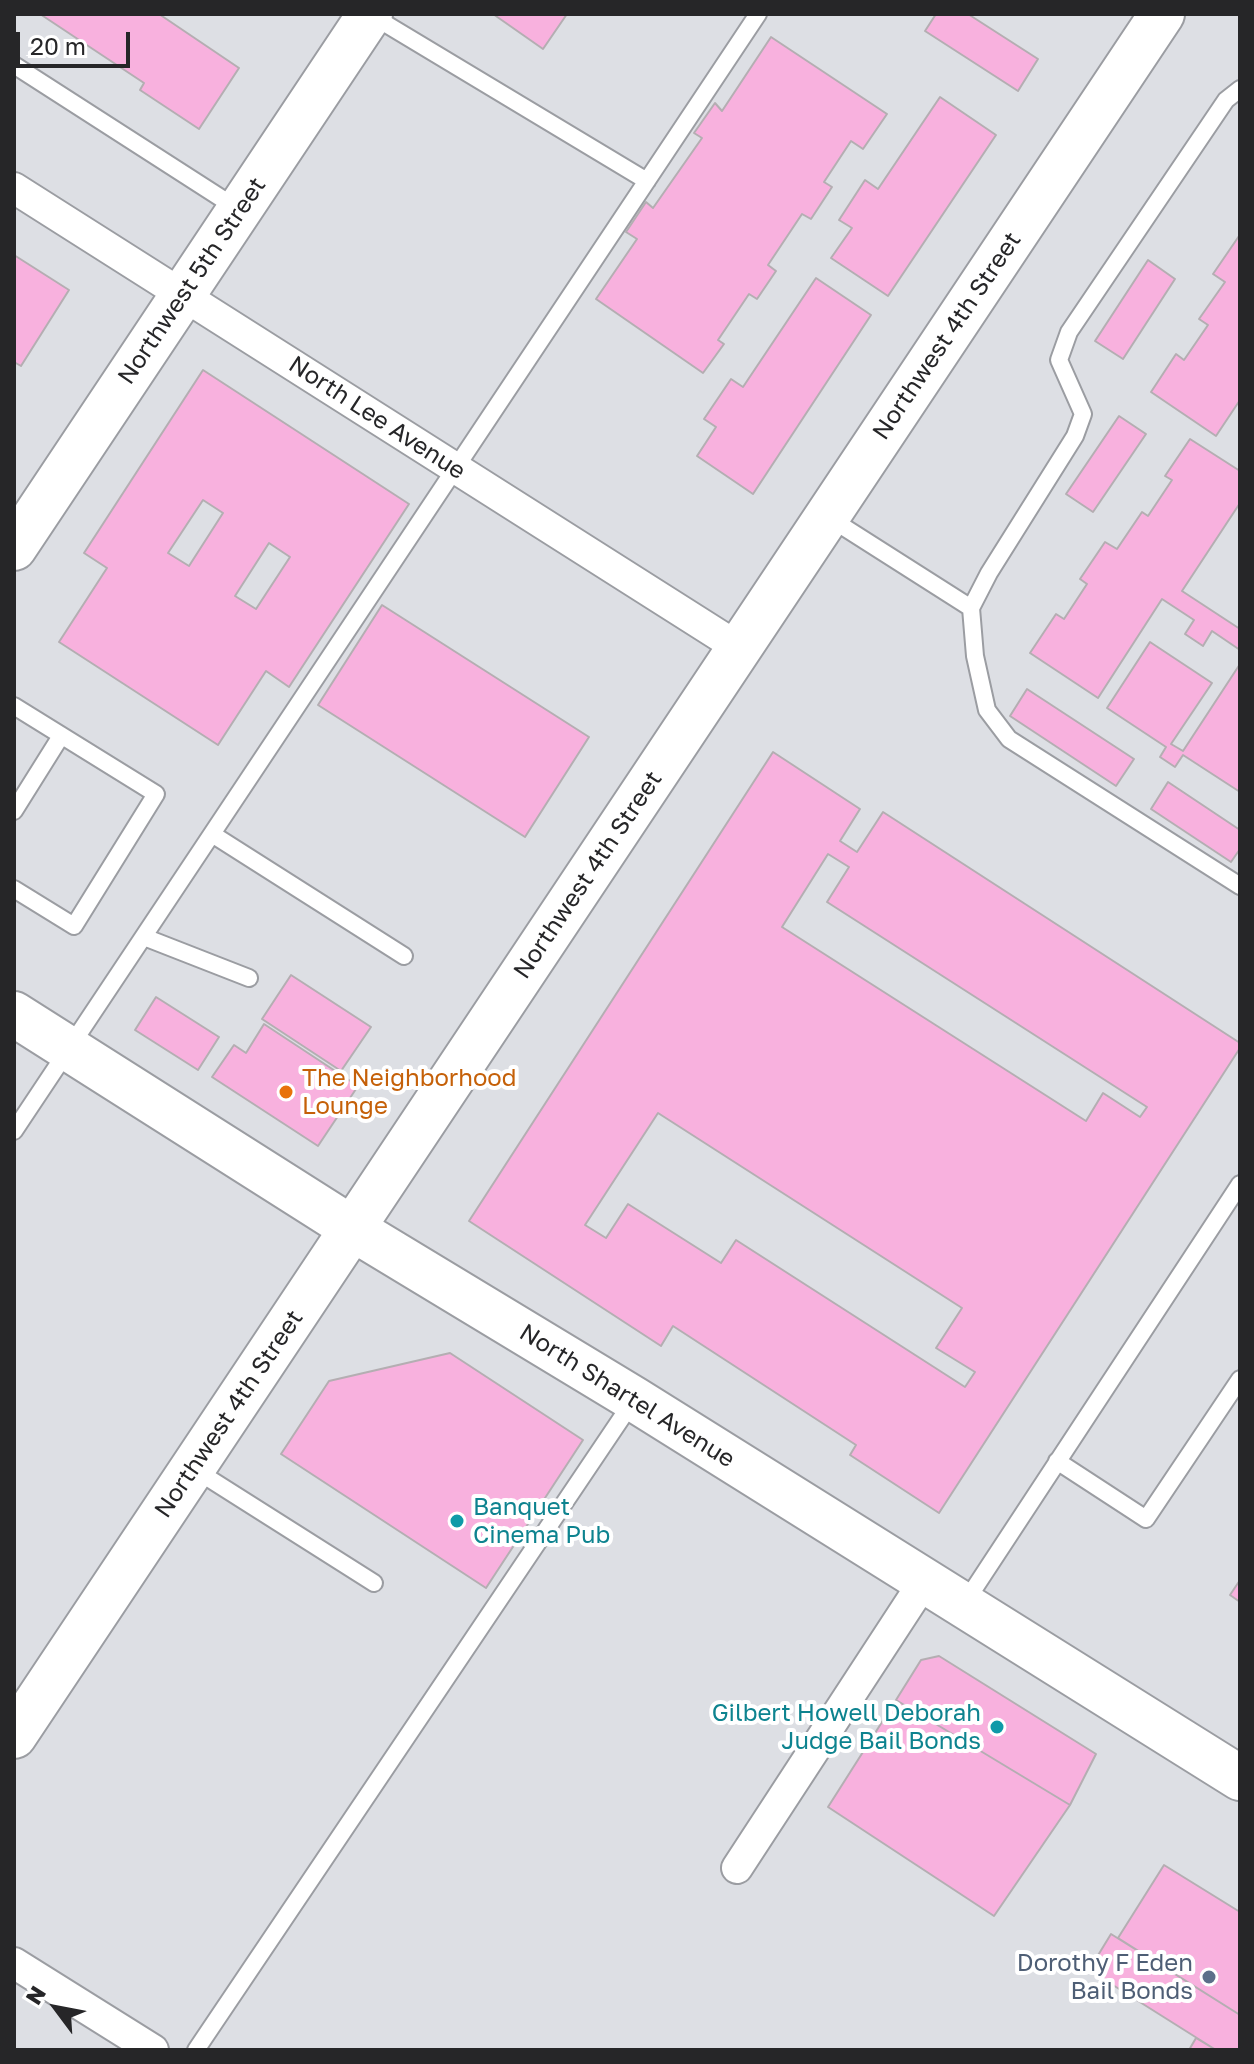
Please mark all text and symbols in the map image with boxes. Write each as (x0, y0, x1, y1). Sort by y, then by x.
scale bar (20, 16, 134, 66)
text: 20 m (30, 31, 86, 60)
street label: Northwest 5th Street (112, 172, 272, 390)
street label: Northwest 4th Street (867, 227, 1027, 445)
street label: North Lee Avenue (283, 350, 471, 486)
street label: Northwest 4th Street (508, 766, 668, 984)
place label: The Neighborhood Lounge (302, 1064, 517, 1120)
marker: The Neighborhood Lounge (277, 1083, 295, 1101)
street label: Northwest 4th Street (149, 1305, 309, 1523)
street label: North Shartel Avenue (514, 1318, 740, 1474)
place label: Banquet Cinema Pub (473, 1493, 610, 1549)
marker: Banquet Cinema Pub (448, 1512, 466, 1530)
place label: Gilbert Howell Deborah Judge Bail Bonds (712, 1699, 981, 1755)
marker: Gilbert Howell Deborah Judge Bail Bonds (988, 1718, 1006, 1736)
place label: Dorothy F Eden Bail Bonds (1017, 1949, 1193, 2005)
north arrow (16, 1968, 96, 2048)
marker: Dorothy F Eden Bail Bonds (1200, 1968, 1218, 1986)
text: N (19, 1981, 51, 2009)

